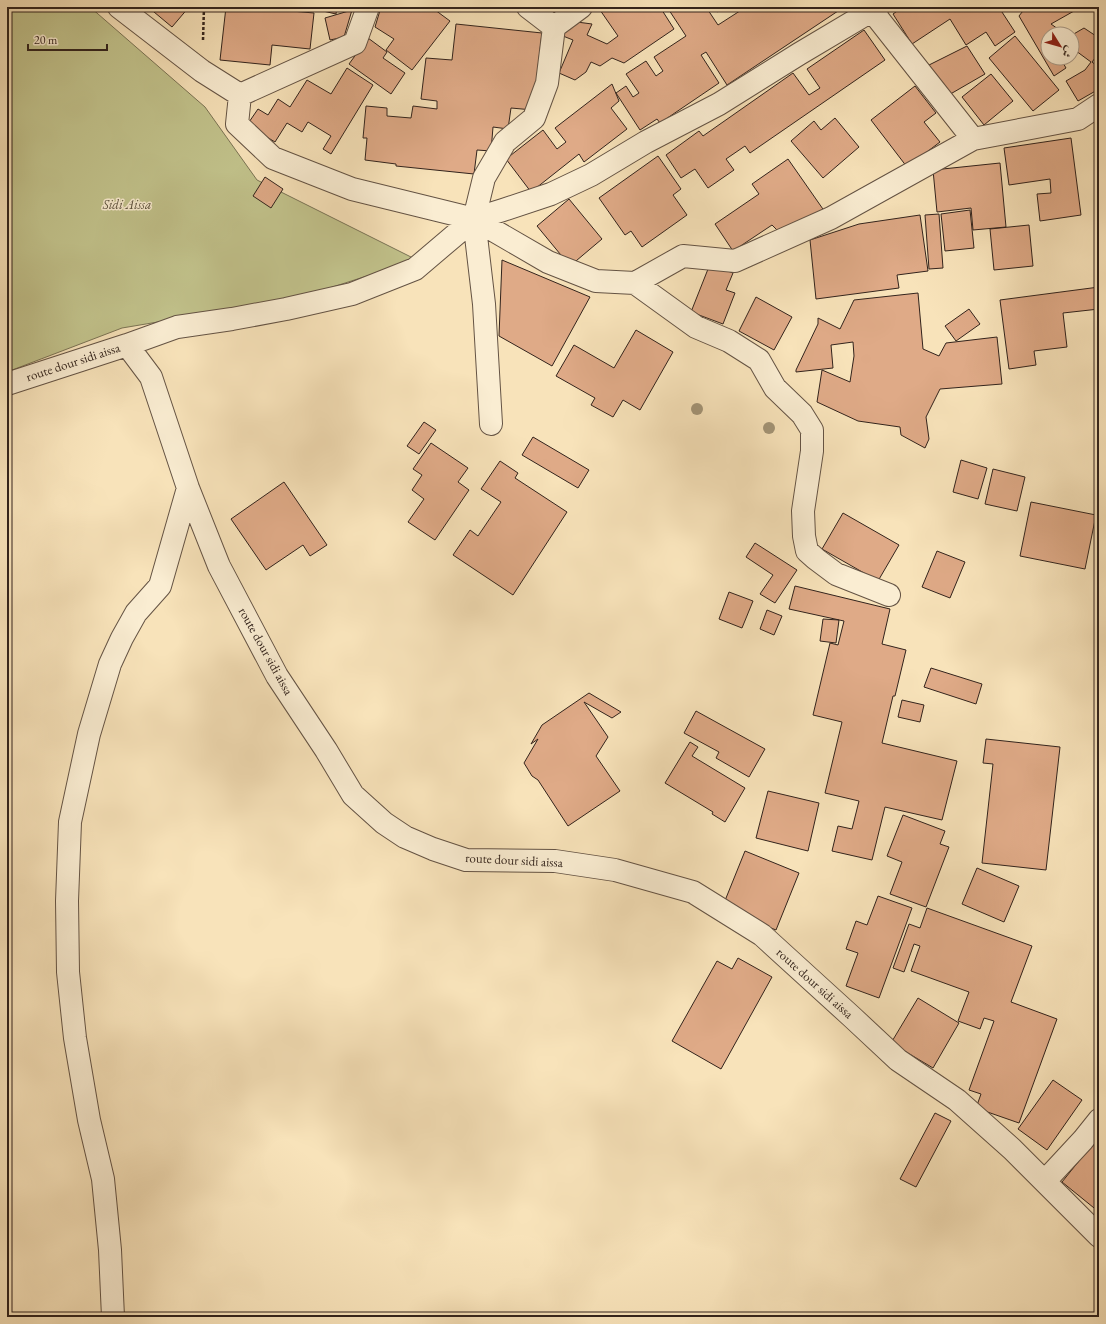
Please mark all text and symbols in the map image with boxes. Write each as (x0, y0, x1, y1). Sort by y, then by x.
scale bar (28, 26, 107, 52)
north arrow (1040, 26, 1080, 66)
text: 20 m (34, 32, 58, 48)
text: ش (1059, 43, 1077, 61)
park label: Sidi Aissa (102, 196, 151, 213)
street label: route dour sidi aissa (24, 339, 123, 385)
street label: route dour sidi aissa (235, 604, 298, 699)
street label: route dour sidi aissa (465, 849, 564, 871)
street label: route dour sidi aissa (773, 944, 858, 1023)

